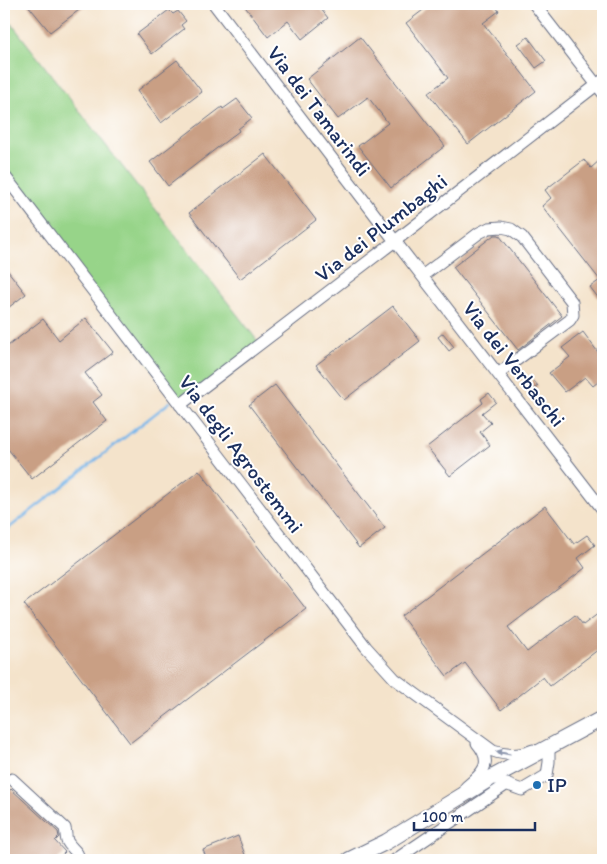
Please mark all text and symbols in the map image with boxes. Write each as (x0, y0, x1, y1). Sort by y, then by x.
street label: Via dei Tamarindi (262, 41, 377, 181)
street label: Via dei Plumbaghi (310, 168, 452, 287)
street label: Via dei Verbaschi (458, 296, 571, 431)
street label: Via degli Agrostemmi (174, 370, 309, 538)
one-way arrow (495, 749, 510, 757)
place label: IP (547, 772, 567, 797)
marker: IP (531, 779, 543, 791)
scale bar (414, 799, 536, 831)
text: 100 m (422, 808, 464, 826)

